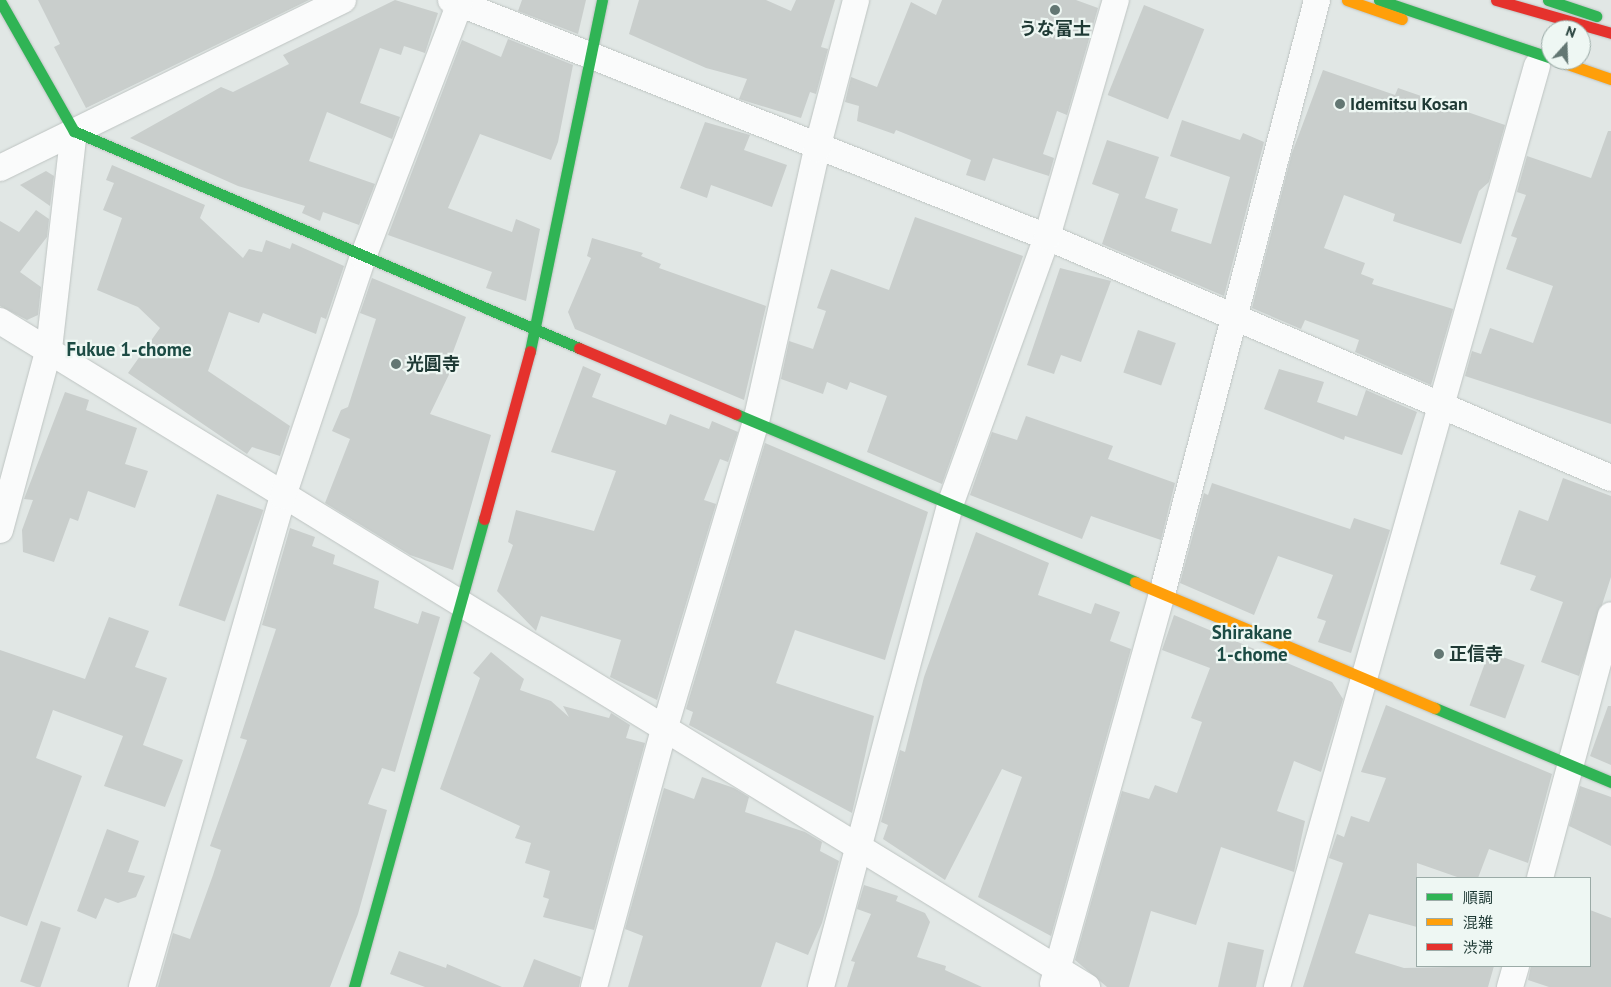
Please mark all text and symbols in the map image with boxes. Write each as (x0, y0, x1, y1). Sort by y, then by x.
marker: うな富士 (1049, 4, 1061, 16)
place label: うな富士 (1019, 18, 1091, 40)
north arrow (1541, 20, 1591, 70)
text: N (1563, 22, 1578, 42)
place label: Idemitsu Kosan (1350, 93, 1468, 115)
marker: Idemitsu Kosan (1334, 98, 1346, 110)
district label: Fukue 1-chome (66, 339, 192, 361)
place label: 光圓寺 (406, 353, 460, 375)
marker: 光圓寺 (390, 358, 402, 370)
district label: Shirakane 1-chome (1212, 622, 1292, 666)
place label: 正信寺 (1449, 643, 1503, 665)
marker: 正信寺 (1433, 648, 1445, 660)
legend (1416, 877, 1591, 967)
text: 順調 (1463, 888, 1493, 907)
text: 混雑 (1463, 913, 1493, 932)
text: 渋滞 (1463, 938, 1493, 957)

